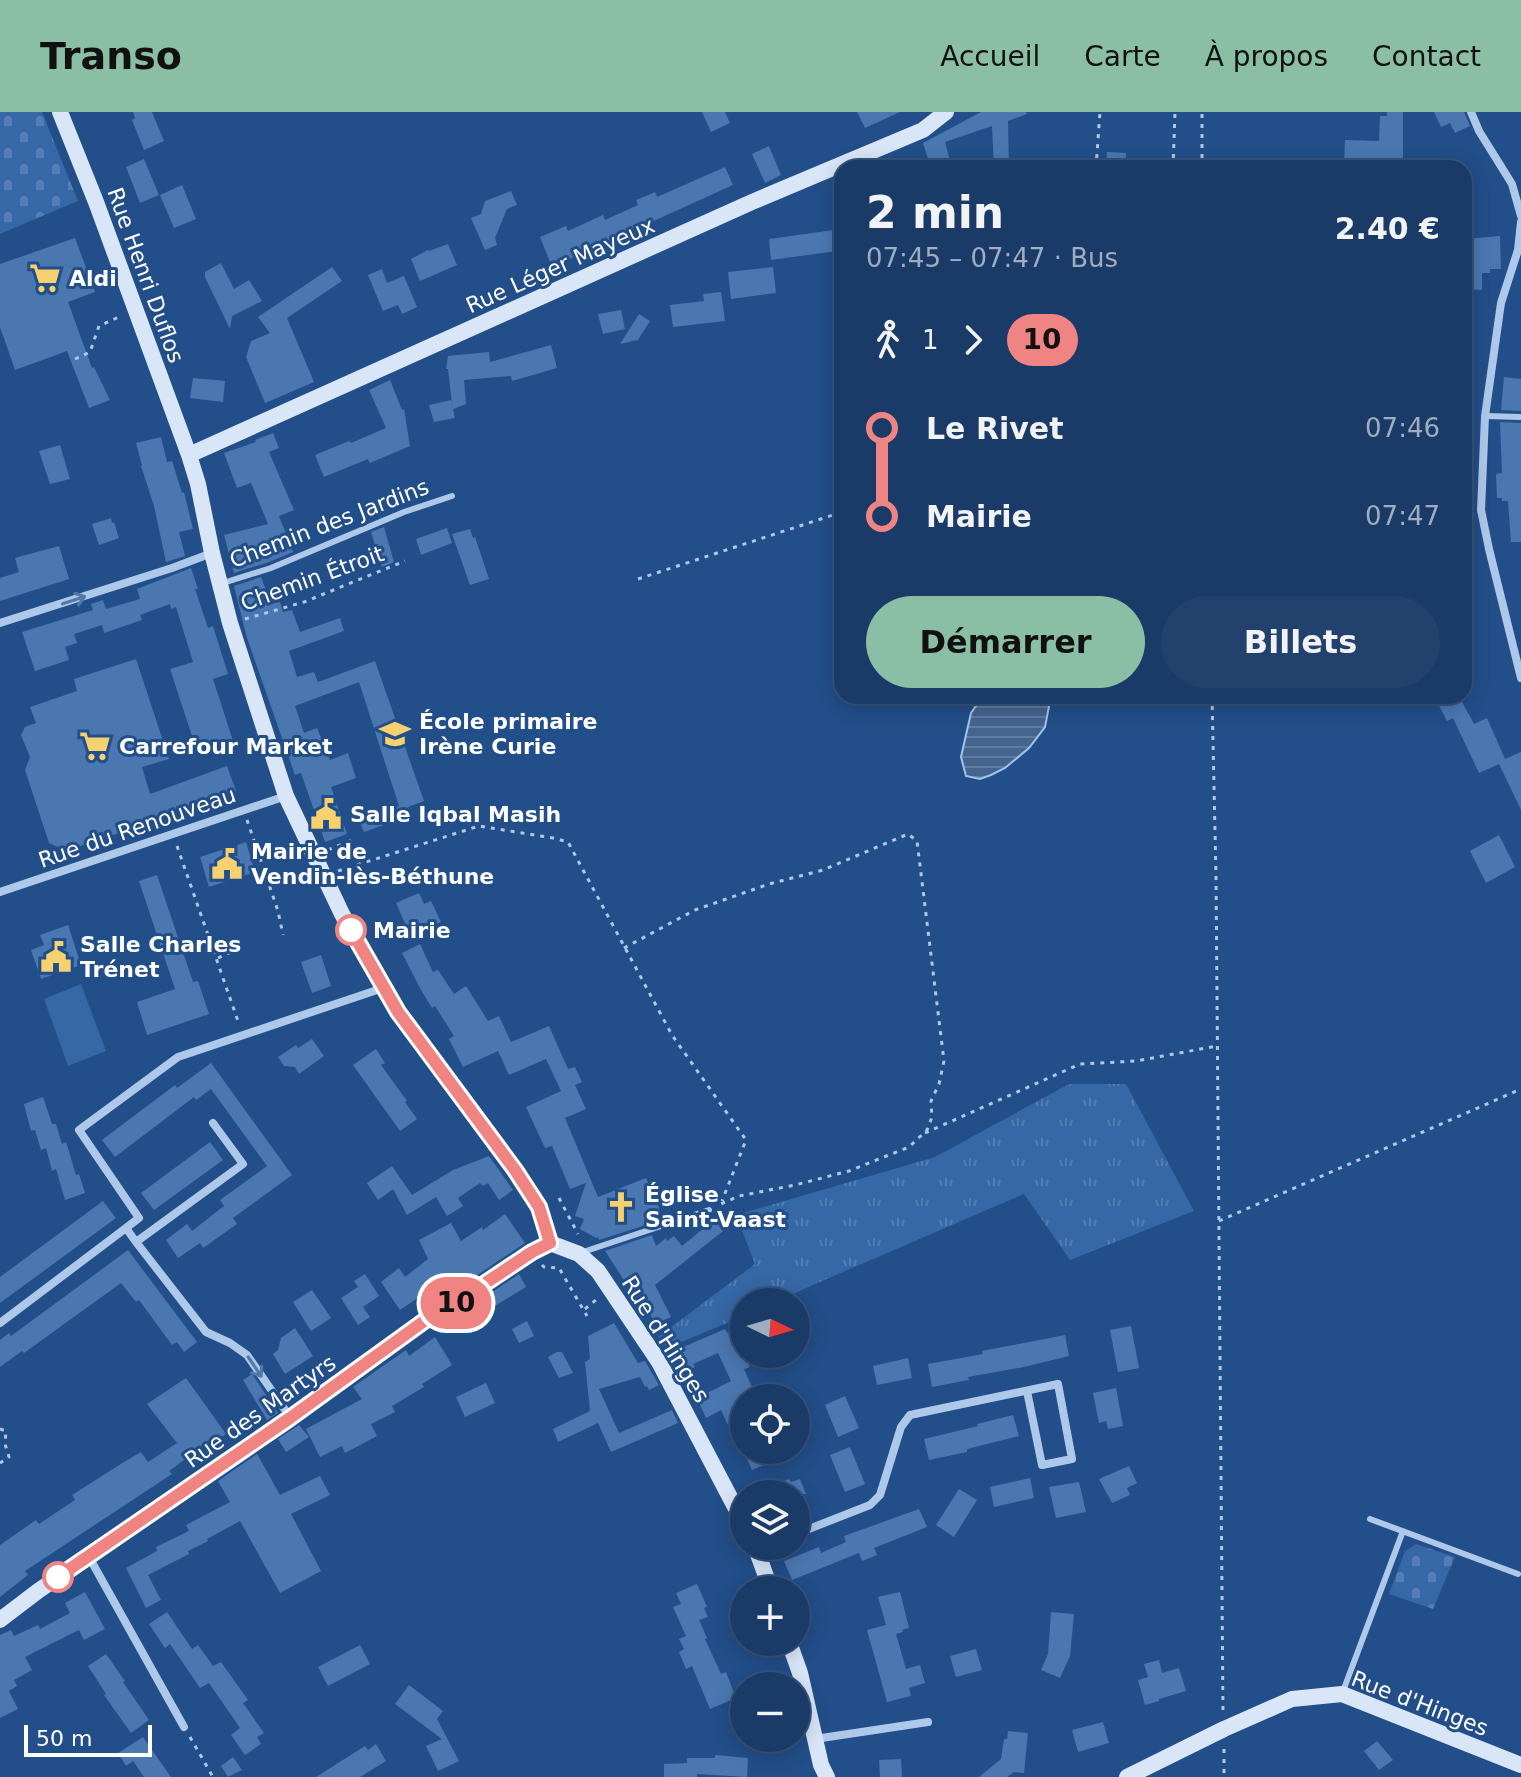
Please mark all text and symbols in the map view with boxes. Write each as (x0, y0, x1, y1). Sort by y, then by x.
text: Transo (40, 34, 182, 78)
text: Accueil (940, 40, 1040, 73)
text: Carte (1084, 40, 1161, 73)
text: À propos (1205, 40, 1328, 73)
text: Contact (1372, 40, 1481, 73)
street label: Rue Henri Duflos (102, 184, 189, 366)
text: 2 min (866, 187, 1004, 238)
text: 2.40 € (1335, 211, 1440, 246)
street label: Rue Léger Mayeux (462, 213, 658, 318)
text: 07:45 – 07:47 · Bus (866, 243, 1118, 273)
supermarket icon: Aldi (28, 261, 62, 295)
place label: Aldi (69, 266, 117, 291)
icon: walk (866, 318, 910, 362)
icon: forward (951, 318, 995, 362)
text: 10 (1023, 323, 1062, 356)
text: 1 (922, 325, 939, 355)
text: Le Rivet (926, 411, 1064, 446)
text: 07:46 (1365, 413, 1440, 443)
street label: Chemin des Jardins (226, 474, 432, 573)
text: Mairie (926, 499, 1032, 534)
text: 07:47 (1365, 501, 1440, 531)
street label: Chemin Étroit (237, 541, 388, 616)
one-way arrow (62, 591, 87, 606)
button: Démarrer (866, 596, 1145, 688)
button: Billets (1161, 596, 1440, 688)
place label: École primaire Irène Curie (419, 709, 598, 759)
school or university icon: École primaire Irène Curie (378, 717, 412, 751)
supermarket icon: Carrefour Market (78, 729, 112, 763)
place label: Carrefour Market (119, 734, 333, 759)
street label: Rue du Renouveau (35, 782, 239, 873)
public building icon: Salle Iqbal Masih (309, 797, 343, 831)
place label: Salle Iqbal Masih (350, 802, 561, 827)
place label: Mairie de Vendin-lès-Béthune (251, 839, 494, 889)
public building icon: Mairie de Vendin-lès-Béthune (210, 847, 244, 881)
marker: Mairie (336, 915, 366, 945)
place label: Mairie (373, 918, 451, 943)
place label: Salle Charles Trénet (80, 932, 241, 982)
public building icon: Salle Charles Trénet (39, 940, 73, 974)
place label: Église Saint-Vaast (645, 1182, 787, 1232)
church icon: Église Saint-Vaast (604, 1190, 638, 1224)
street label: Rue d'Hinges (617, 1271, 714, 1407)
line badge: 10 (420, 1277, 492, 1329)
text: 10 (437, 1286, 475, 1319)
north arrow (730, 1288, 810, 1368)
map controls (730, 1288, 810, 1752)
street label: Rue des Martyrs (180, 1350, 341, 1473)
one-way arrow (247, 1356, 264, 1378)
button: locate (730, 1384, 810, 1464)
button: layers (730, 1480, 810, 1560)
unlabelled marker (43, 1562, 73, 1592)
button: + (730, 1576, 810, 1656)
street label: Rue d'Hinges (1348, 1666, 1492, 1741)
button: − (730, 1672, 810, 1752)
scale bar (24, 1721, 152, 1757)
text: 50 m (36, 1726, 92, 1751)

